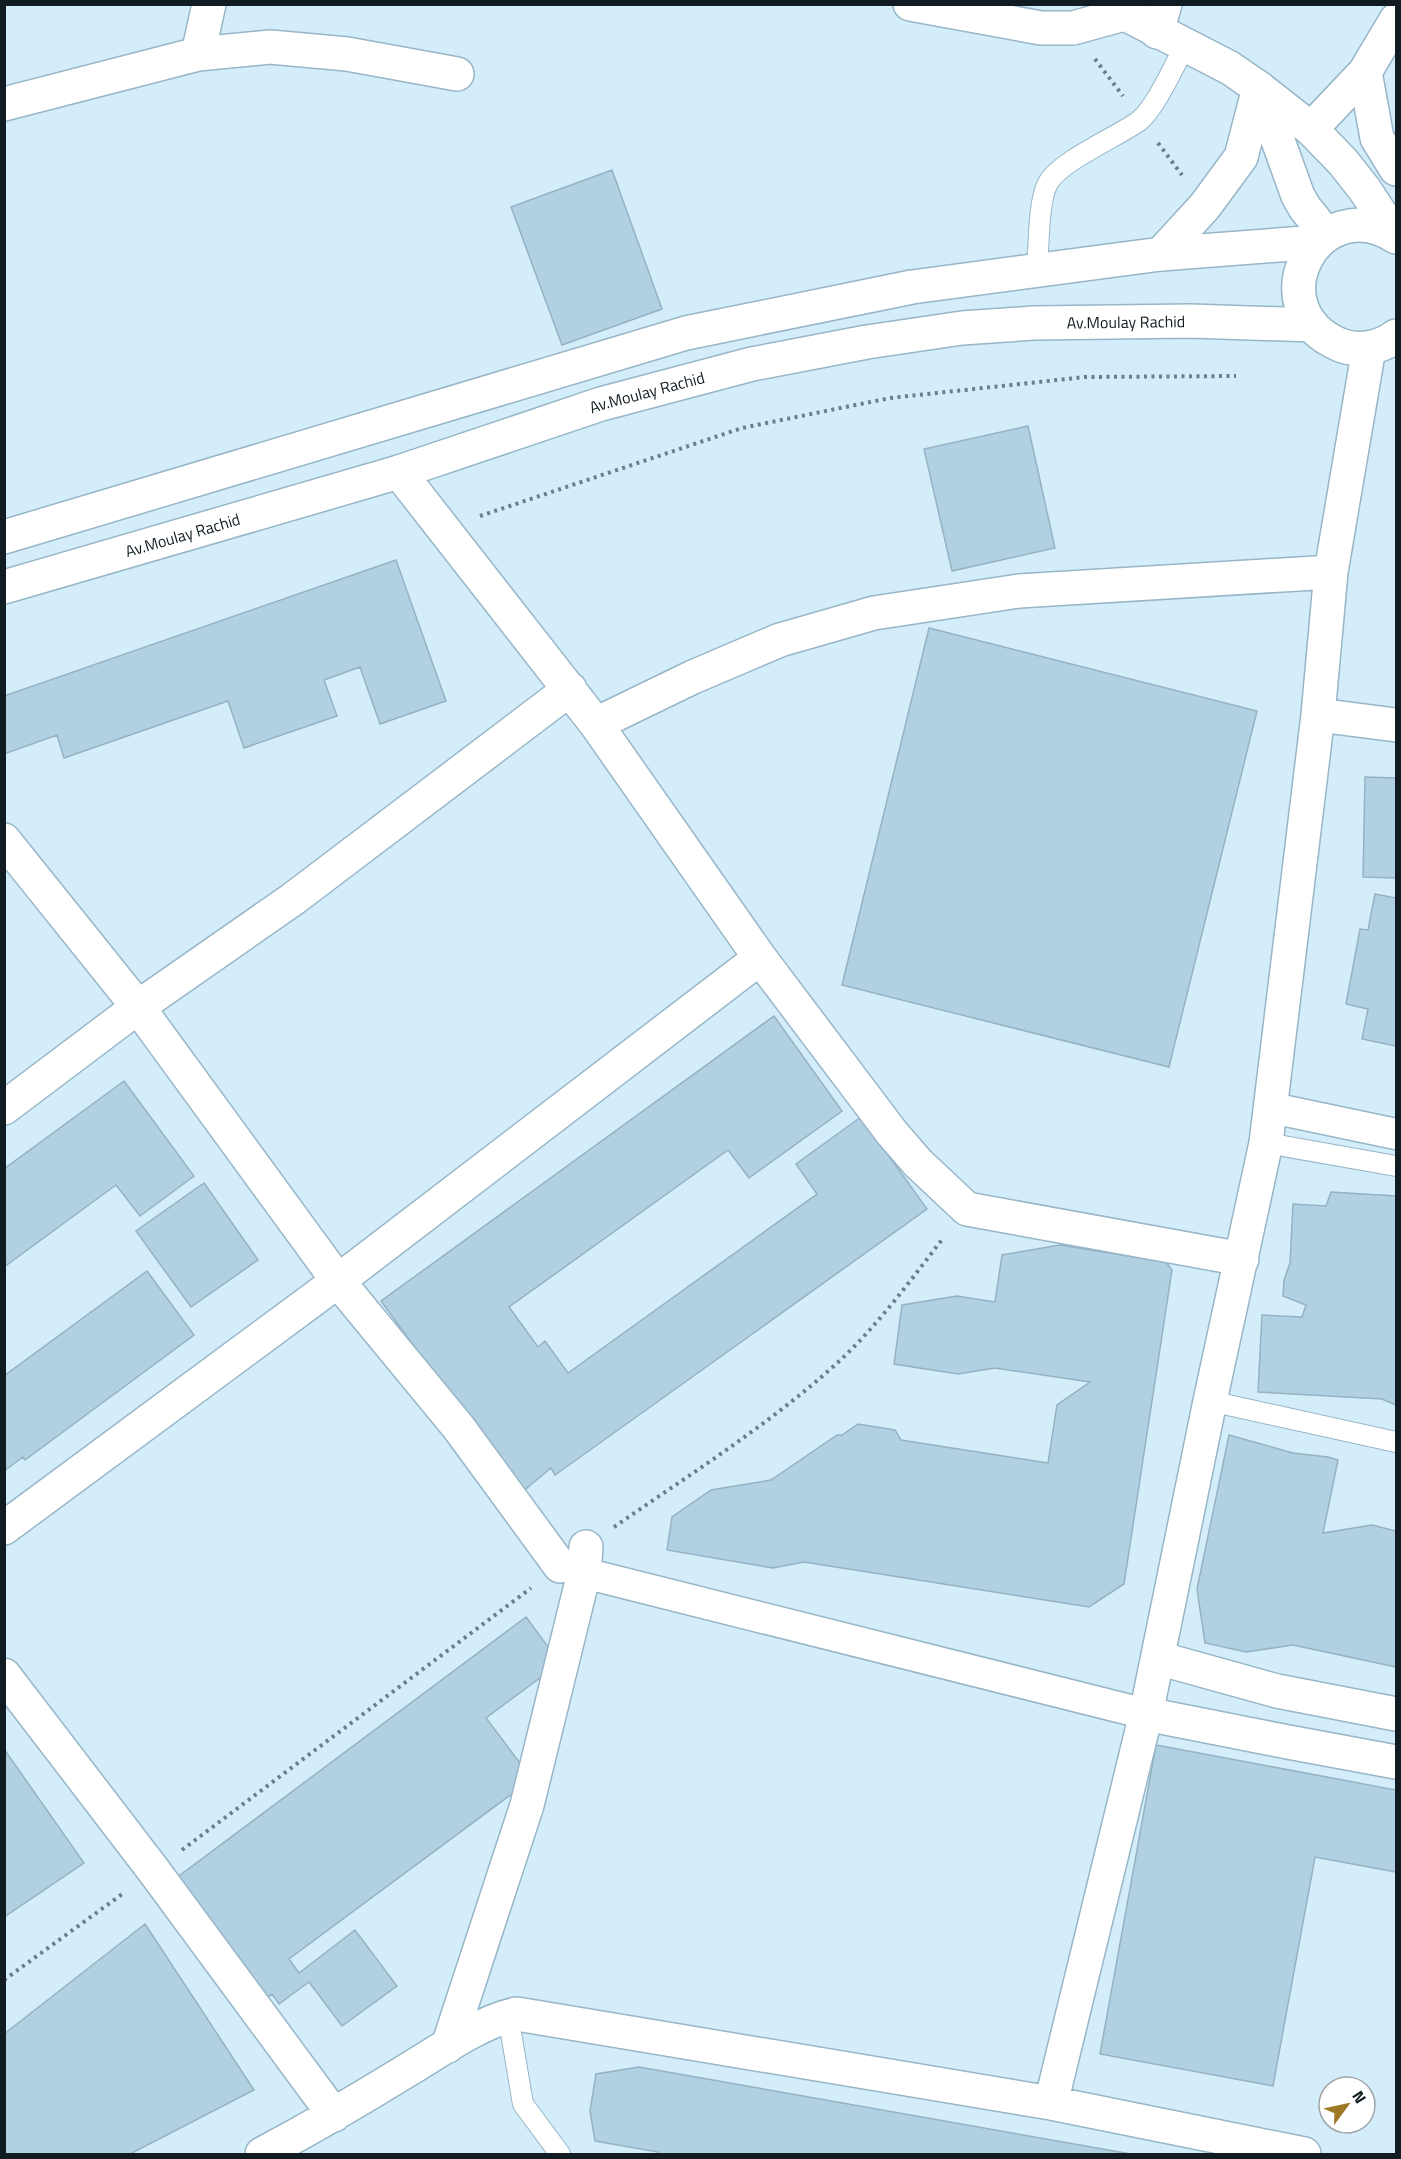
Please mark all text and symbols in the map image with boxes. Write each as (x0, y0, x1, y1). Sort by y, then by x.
street label: Av.Moulay Rachid (1067, 309, 1185, 335)
street label: Av.Moulay Rachid (586, 365, 707, 419)
street label: Av.Moulay Rachid (122, 507, 243, 563)
north arrow (1317, 2075, 1377, 2135)
text: N (1346, 2086, 1373, 2108)

